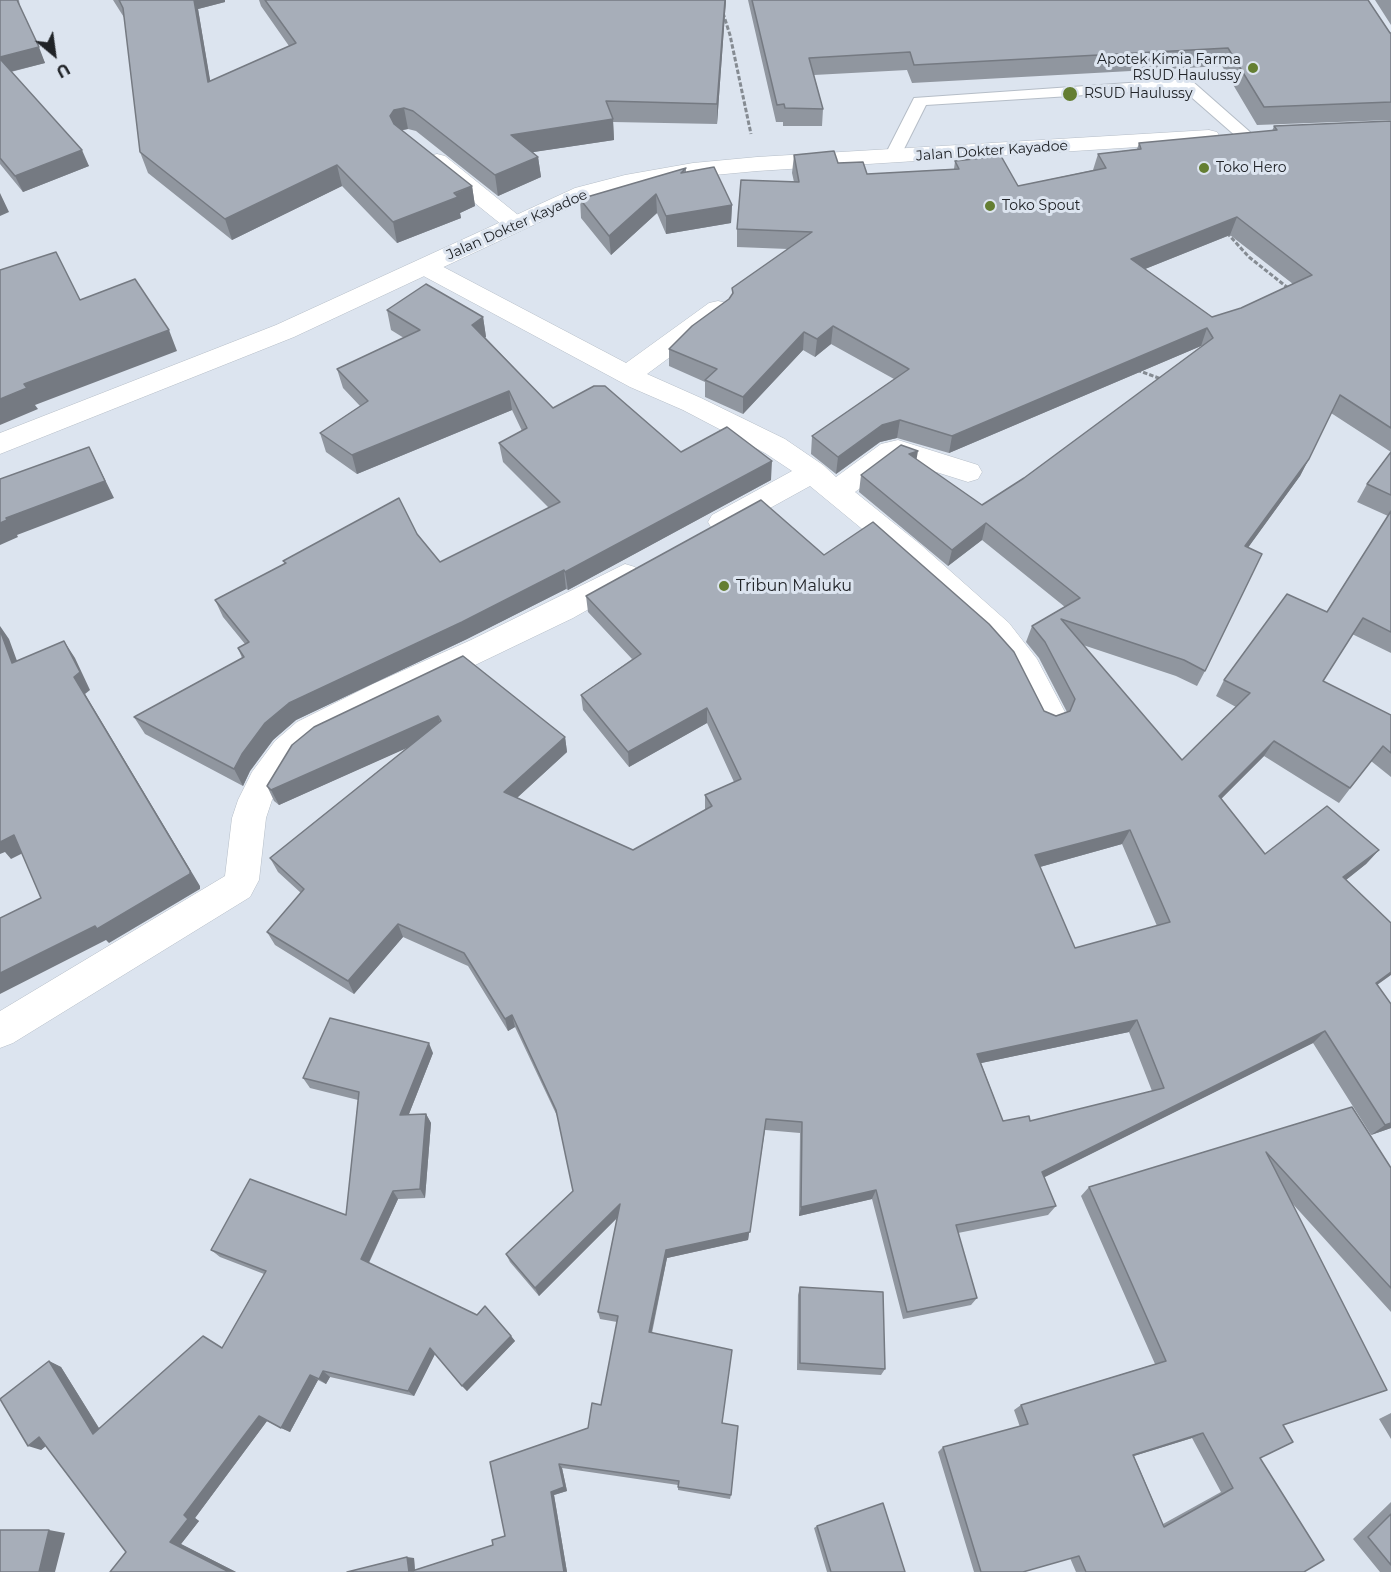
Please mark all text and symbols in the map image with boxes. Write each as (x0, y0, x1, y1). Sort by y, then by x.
north arrow (24, 24, 84, 84)
place label: Apotek Kimia Farma RSUD Haulussy (1097, 52, 1241, 84)
text: U (53, 59, 73, 82)
marker: Apotek Kimia Farma RSUD Haulussy (1246, 61, 1260, 75)
marker: RSUD Haulussy (1061, 85, 1079, 103)
place label: RSUD Haulussy (1084, 86, 1193, 102)
street label: Jalan Dokter Kayadoe (915, 137, 1069, 165)
place label: Toko Hero (1216, 160, 1287, 176)
marker: Toko Hero (1197, 161, 1211, 175)
street label: Jalan Dokter Kayadoe (444, 186, 590, 264)
place label: Toko Spout (1002, 198, 1081, 214)
marker: Toko Spout (983, 199, 997, 213)
place label: Tribun Maluku (736, 576, 852, 596)
marker: Tribun Maluku (717, 579, 731, 593)

